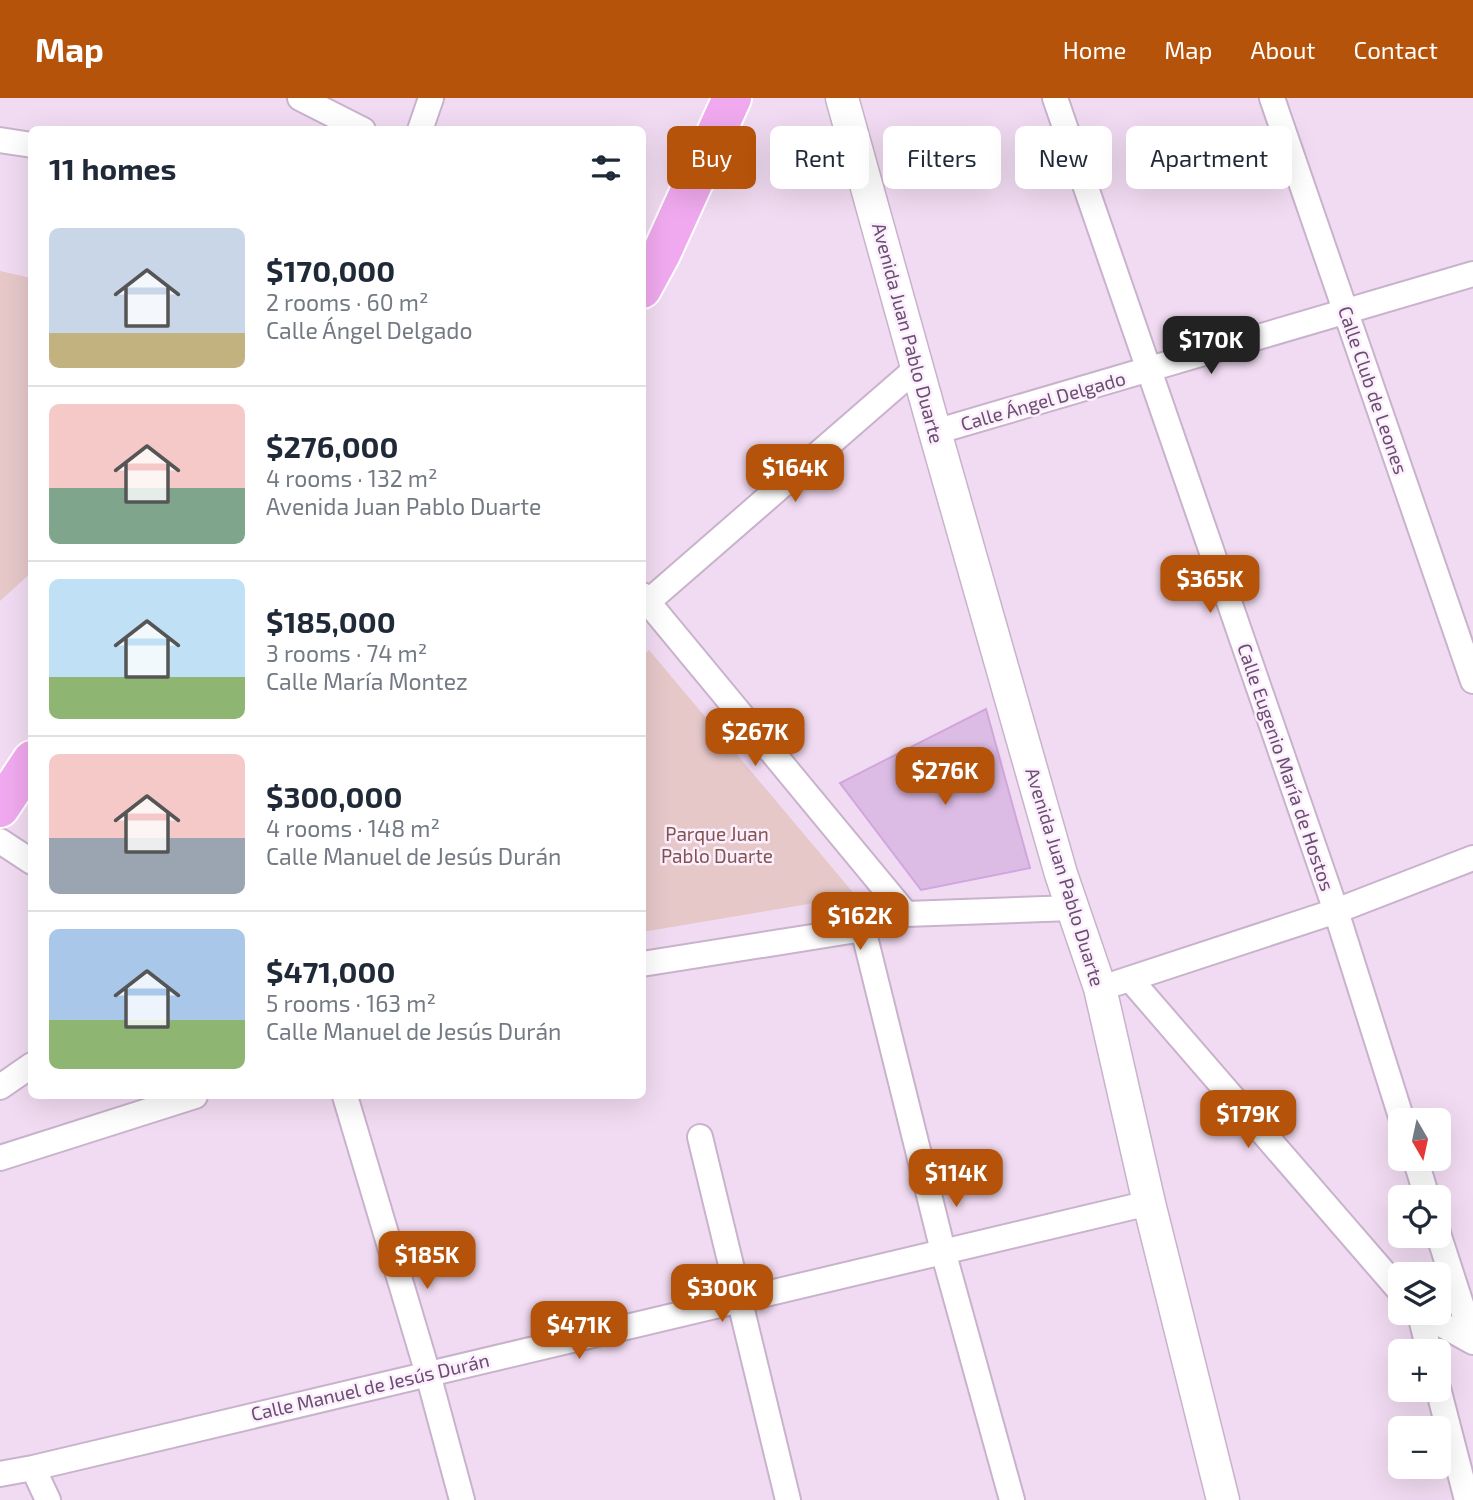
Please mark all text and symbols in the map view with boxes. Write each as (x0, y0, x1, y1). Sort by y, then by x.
text: Map (35, 29, 104, 69)
text: Home (1063, 35, 1126, 64)
text: Map (1164, 35, 1212, 64)
text: About (1250, 35, 1316, 64)
text: Contact (1354, 35, 1438, 64)
chip: Buy (667, 126, 756, 189)
chip: Rent (770, 126, 869, 189)
chip: Filters (883, 126, 1001, 189)
chip: New (1015, 126, 1112, 189)
chip: Apartment (1126, 126, 1292, 189)
icon: filters (587, 149, 625, 187)
text: 11 homes (49, 150, 176, 186)
street label: Avenida Juan Pablo Duarte (868, 220, 949, 446)
text: $170,000 (266, 252, 395, 288)
icon: home (105, 256, 189, 340)
text: 2 rooms · 60 m² (266, 288, 428, 316)
street label: Calle Club de Leones (1334, 303, 1413, 477)
text: Calle Ángel Delgado (266, 316, 473, 344)
pin: $170K (1162, 316, 1260, 376)
text: $170K (1179, 325, 1243, 353)
street label: Calle Ángel Delgado (958, 366, 1128, 435)
text: $276,000 (266, 428, 398, 464)
icon: home (105, 432, 189, 516)
pin: $164K (746, 444, 844, 504)
text: $164K (762, 453, 828, 481)
text: 4 rooms · 132 m² (266, 464, 438, 492)
text: Avenida Juan Pablo Duarte (266, 492, 541, 520)
pin: $365K (1161, 556, 1259, 615)
text: $365K (1176, 564, 1244, 592)
text: $185,000 (266, 603, 396, 639)
icon: home (105, 607, 189, 691)
text: 3 rooms · 74 m² (266, 639, 427, 667)
street label: Calle Eugenio María de Hostos (1233, 640, 1340, 894)
text: Calle María Montez (266, 667, 468, 695)
pin: $267K (706, 708, 804, 768)
text: $267K (722, 717, 789, 745)
pin: $276K (896, 748, 994, 807)
text: $276K (912, 756, 979, 784)
street label: Avenida Juan Pablo Duarte (1021, 765, 1110, 989)
text: $300,000 (266, 778, 402, 814)
icon: home (105, 782, 189, 866)
text: 4 rooms · 148 m² (266, 814, 440, 842)
park label: Parque Juan Pablo Duarte (661, 822, 773, 867)
text: Calle Manuel de Jesús Durán (266, 842, 561, 870)
pin: $162K (811, 892, 909, 952)
text: $162K (828, 901, 892, 929)
text: $471,000 (266, 953, 395, 989)
icon: home (105, 957, 189, 1041)
text: 5 rooms · 163 m² (266, 989, 436, 1017)
text: Calle Manuel de Jesús Durán (266, 1017, 561, 1045)
pin: $179K (1199, 1090, 1297, 1150)
text: $179K (1216, 1099, 1280, 1127)
north arrow (1388, 1108, 1451, 1171)
map controls (1388, 1108, 1451, 1479)
pin: $114K (907, 1150, 1005, 1209)
text: $114K (925, 1158, 987, 1186)
button: locate (1388, 1185, 1451, 1248)
pin: $185K (378, 1232, 476, 1291)
text: $185K (395, 1240, 459, 1268)
button: layers (1388, 1262, 1451, 1325)
pin: $300K (673, 1264, 771, 1324)
text: $300K (687, 1273, 757, 1301)
pin: $471K (530, 1302, 628, 1361)
text: $471K (547, 1310, 611, 1338)
button: + (1388, 1339, 1451, 1402)
street label: Calle Manuel de Jesús Durán (248, 1348, 491, 1425)
button: − (1388, 1416, 1451, 1479)

